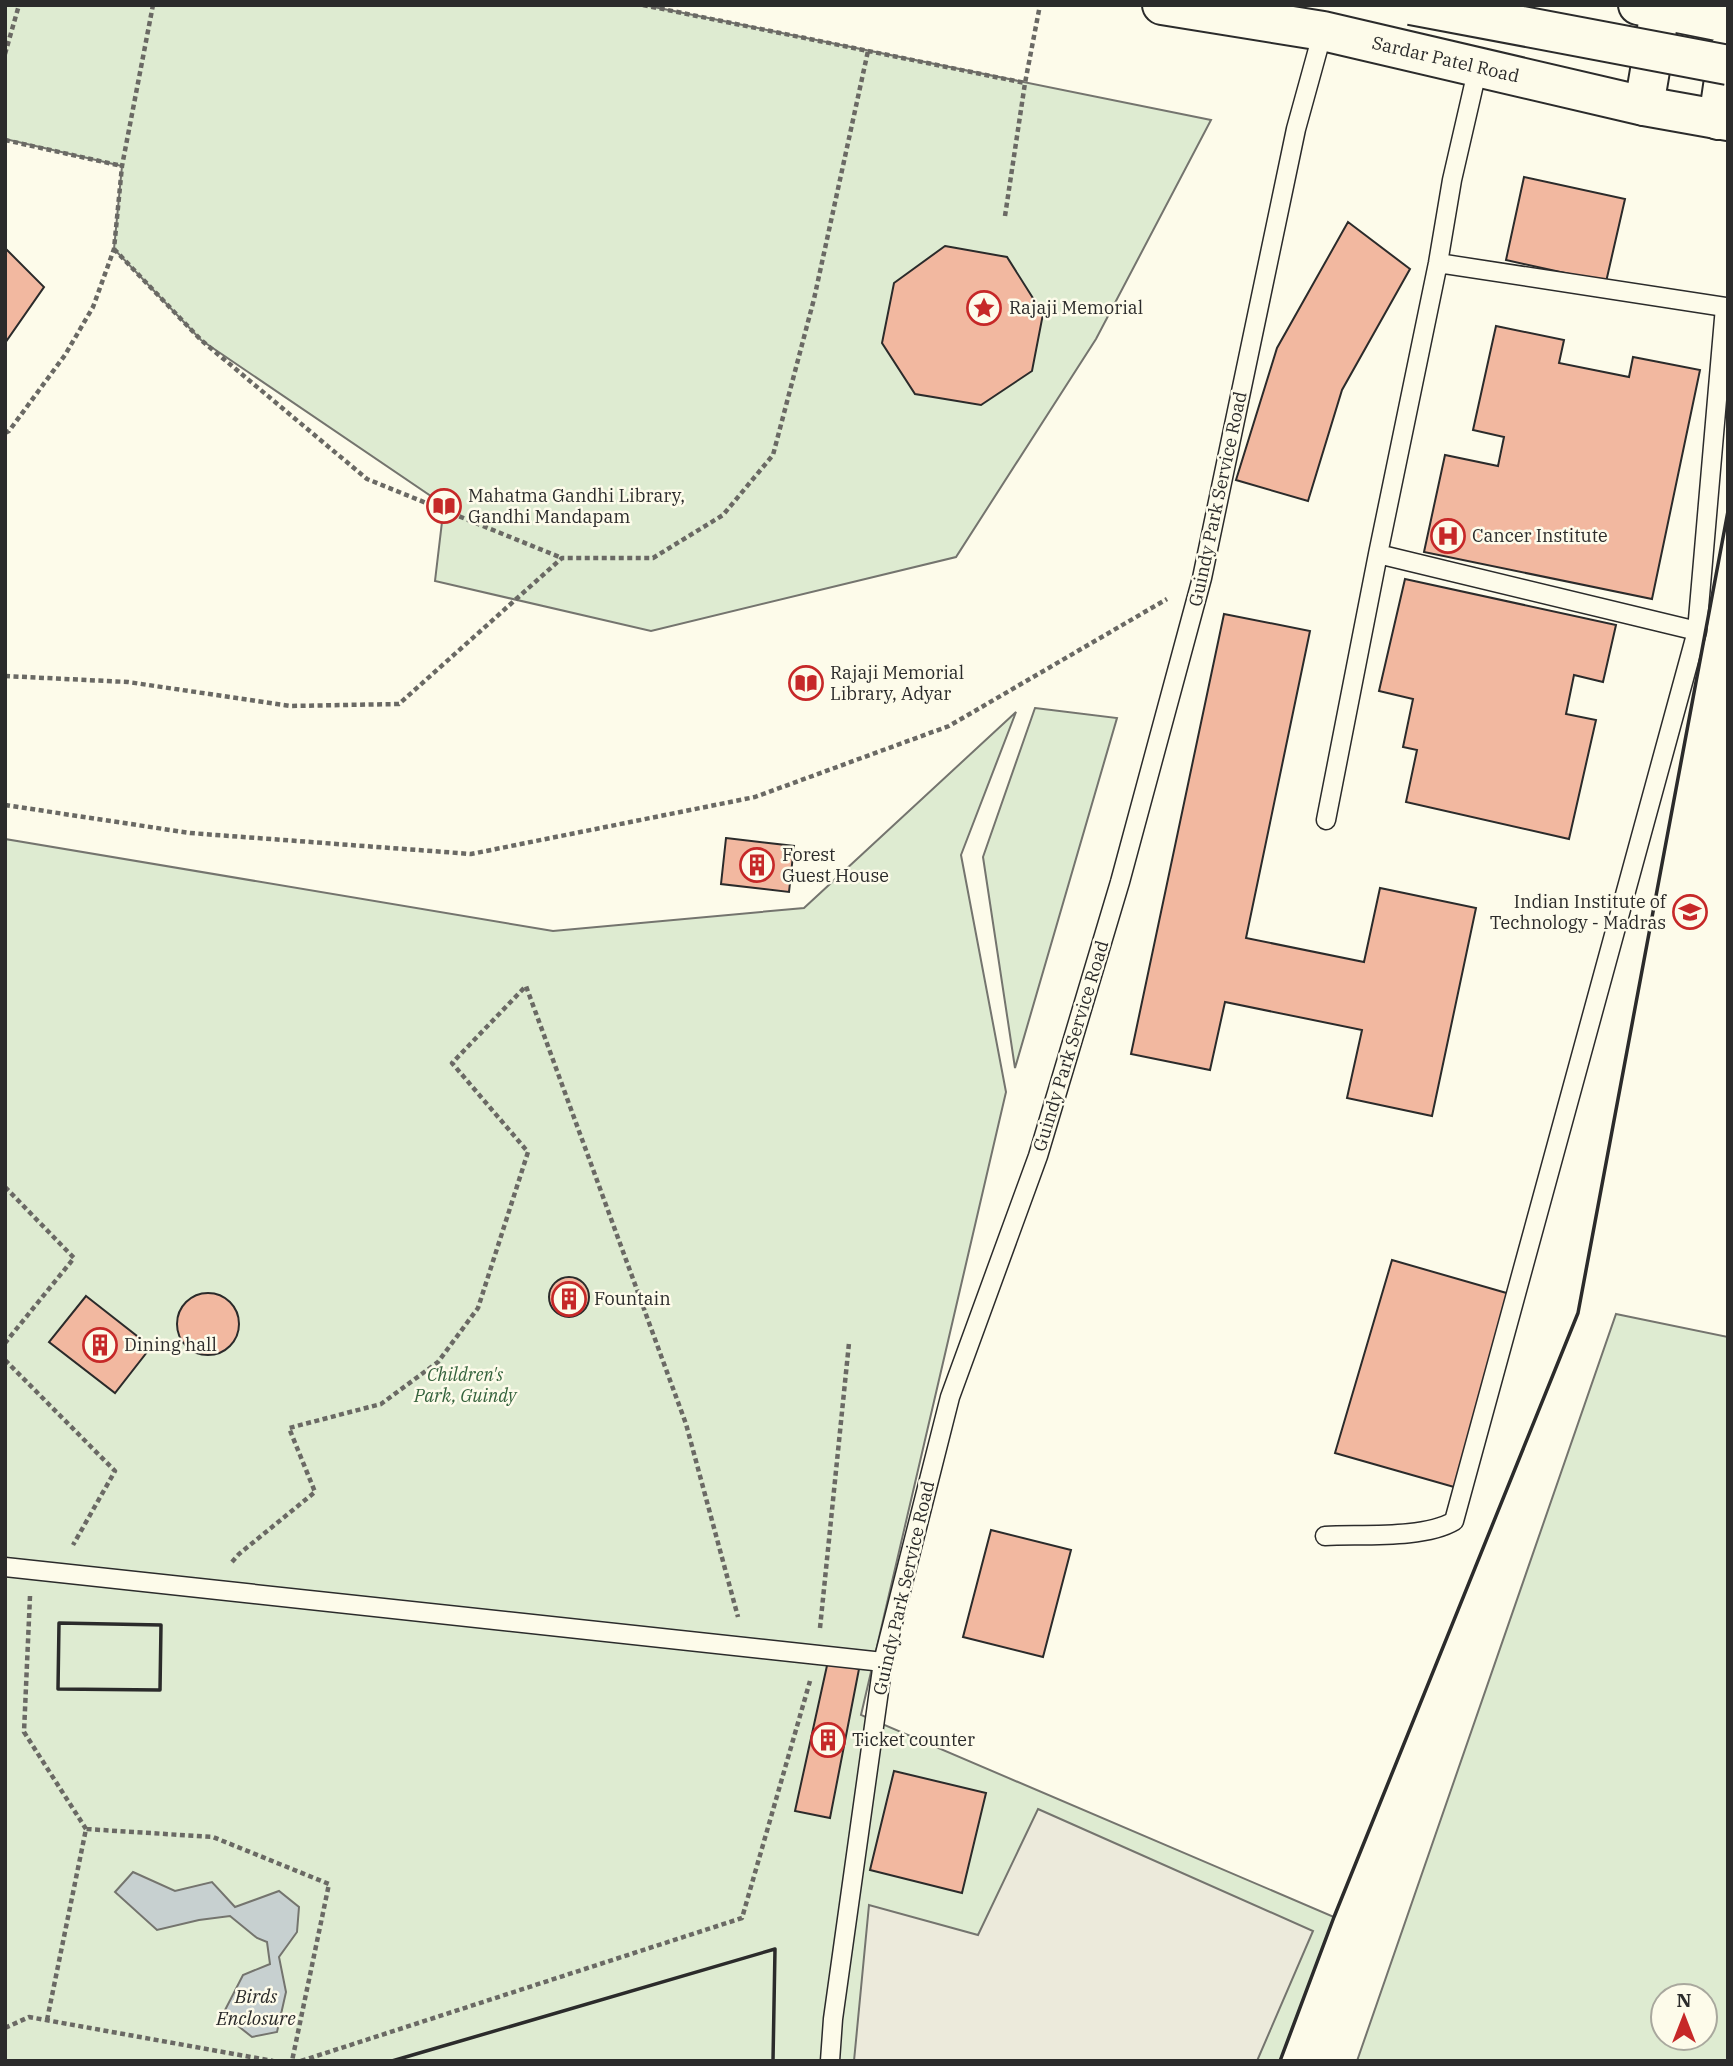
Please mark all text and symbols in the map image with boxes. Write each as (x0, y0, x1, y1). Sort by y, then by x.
street label: Sardar Patel Road (1370, 31, 1522, 87)
place icon: Rajaji Memorial (965, 289, 1003, 327)
place label: Rajaji Memorial (1009, 296, 1143, 319)
street label: Guindy Park Service Road (1183, 389, 1252, 609)
place label: Mahatma Gandhi Library, Gandhi Mandapam (468, 484, 685, 528)
library icon: Mahatma Gandhi Library, Gandhi Mandapam (425, 487, 463, 525)
hospital icon: Cancer Institute (1429, 517, 1467, 555)
place label: Cancer Institute (1472, 524, 1608, 547)
place label: Rajaji Memorial Library, Adyar (830, 661, 964, 705)
library icon: Rajaji Memorial Library, Adyar (787, 664, 825, 702)
place label: Forest Guest House (782, 843, 889, 887)
building icon: Forest Guest House (738, 846, 776, 884)
place label: Indian Institute of Technology - Madras (1490, 890, 1668, 934)
school or university icon: Indian Institute of Technology - Madras (1671, 893, 1709, 931)
street label: Guindy Park Service Road (1027, 938, 1114, 1154)
building icon: Fountain (550, 1280, 588, 1318)
place label: Fountain (594, 1287, 671, 1310)
building icon: Dining hall (81, 1326, 119, 1364)
place label: Dining hall (124, 1333, 217, 1356)
park label: Children's Park, Guindy (413, 1363, 518, 1407)
street label: Guindy Park Service Road (868, 1478, 939, 1697)
building icon: Ticket counter (809, 1721, 847, 1759)
place label: Ticket counter (852, 1728, 975, 1751)
north arrow (1649, 1982, 1719, 2052)
water label: Birds Enclosure (215, 1984, 296, 2030)
text: N (1676, 1988, 1692, 2012)

